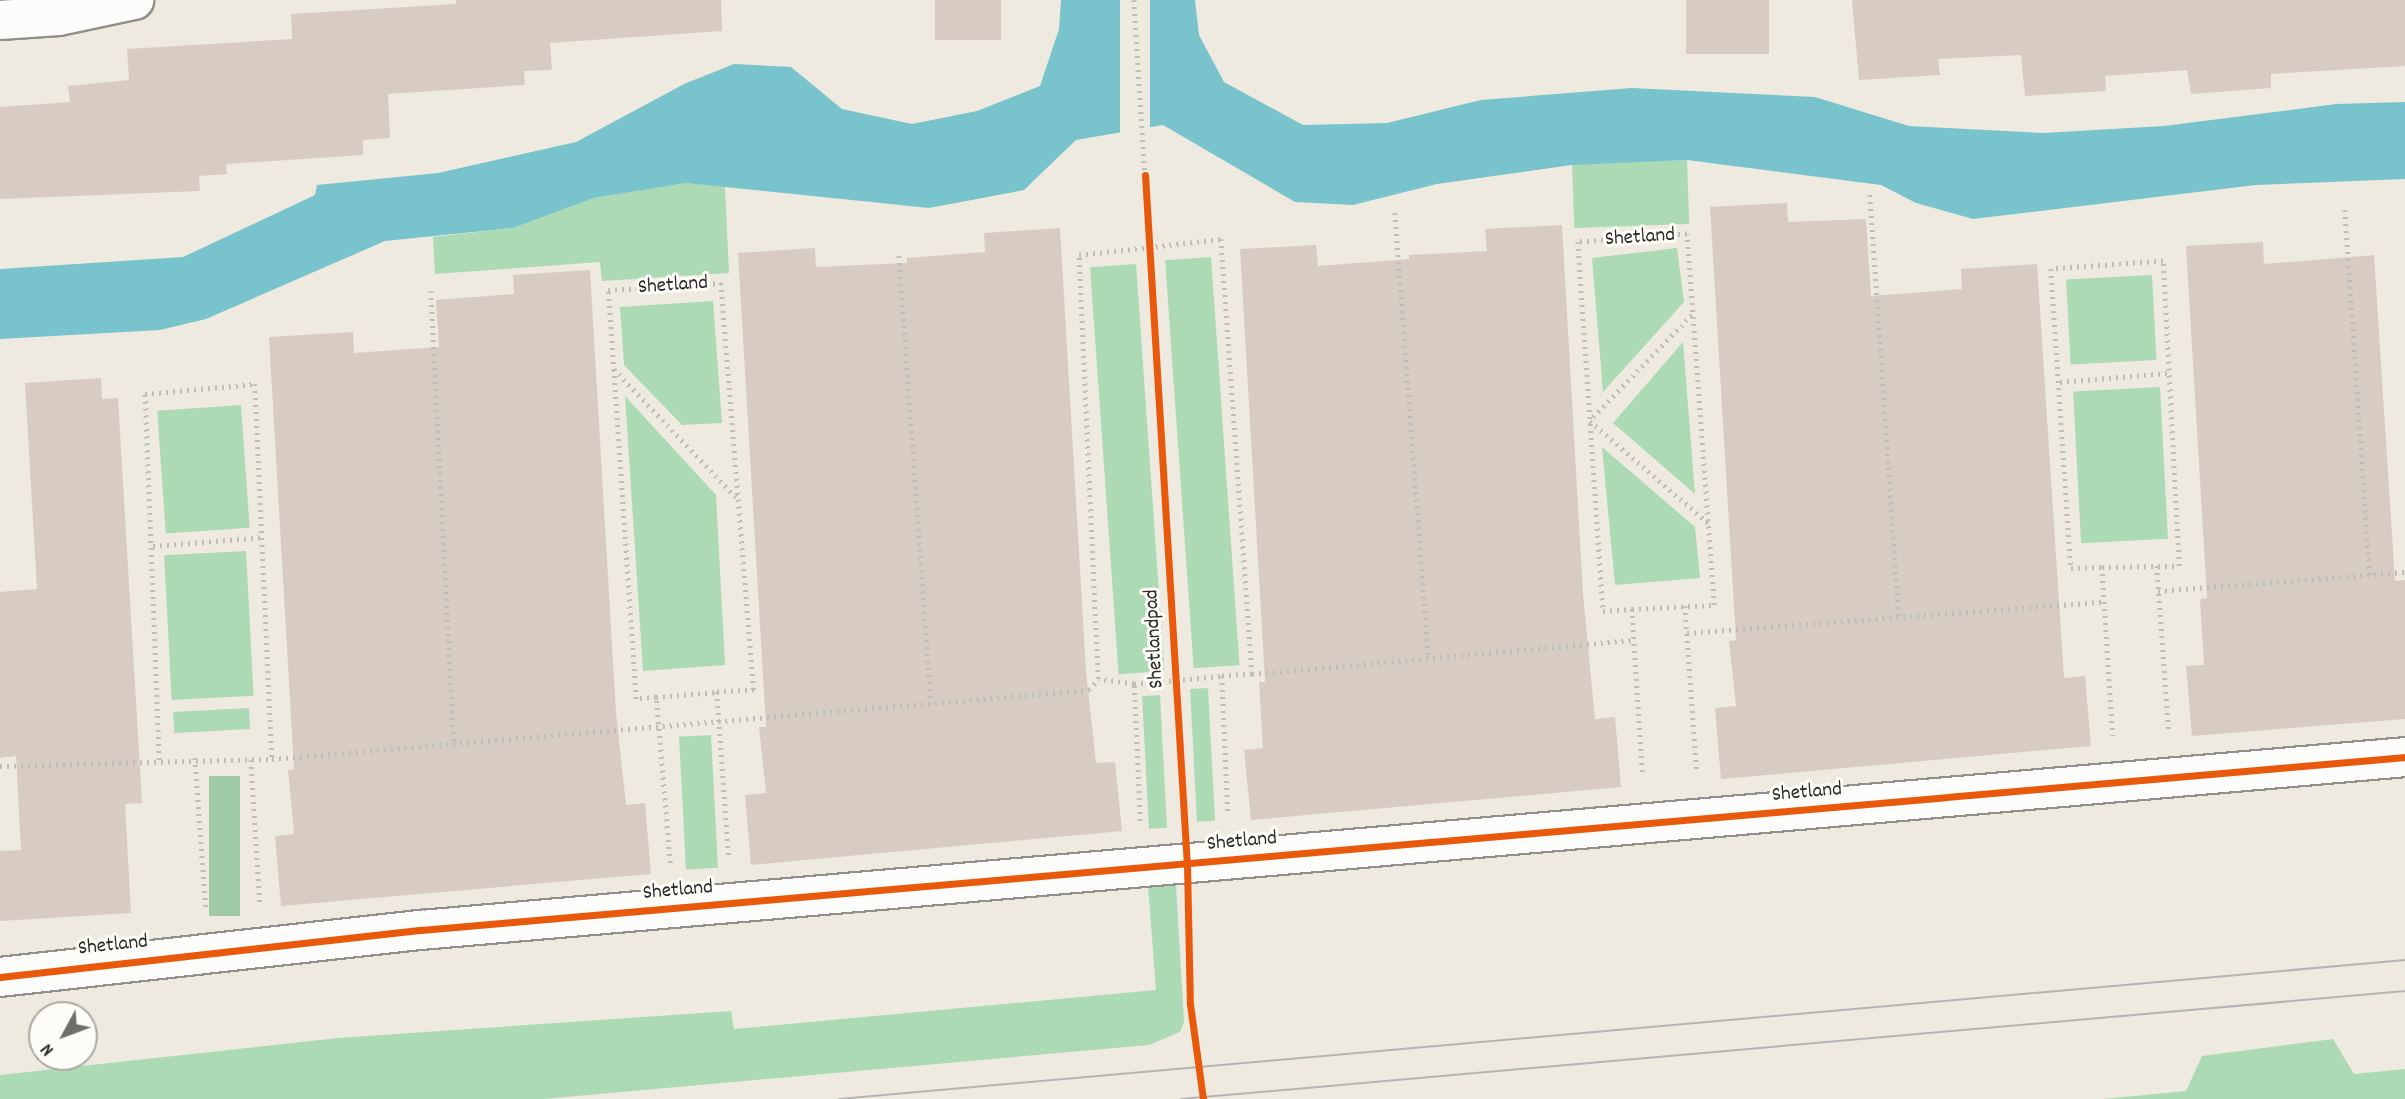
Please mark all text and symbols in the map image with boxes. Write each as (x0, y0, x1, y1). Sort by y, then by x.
street label: Shetland (1604, 223, 1676, 253)
street label: Shetland (637, 271, 709, 301)
street label: Shetlandpad (1140, 589, 1170, 689)
street label: Shetland (1771, 777, 1843, 809)
street label: Shetland (1206, 826, 1278, 858)
street label: Shetland (642, 875, 714, 907)
street label: Shetland (77, 930, 149, 962)
north arrow (28, 1001, 98, 1071)
text: N (35, 1036, 62, 1061)

